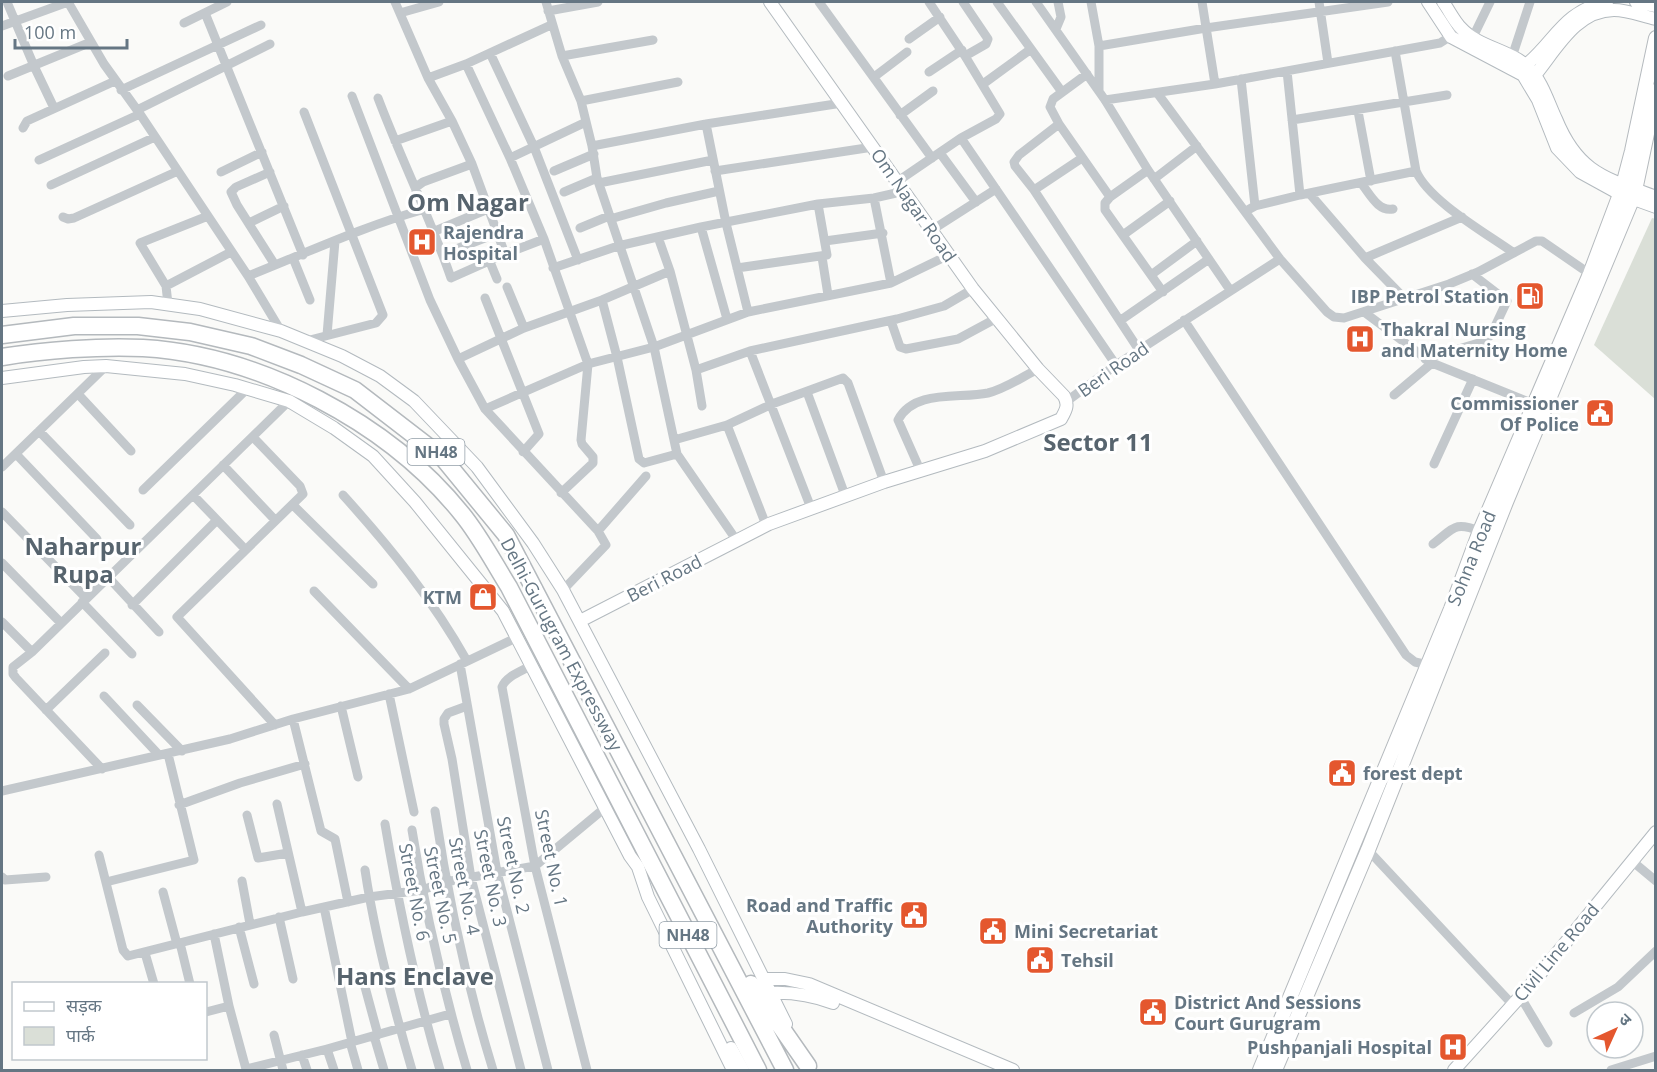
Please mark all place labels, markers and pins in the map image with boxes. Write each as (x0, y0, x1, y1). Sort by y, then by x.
place label: Rajendra Hospital (443, 220, 524, 265)
hospital icon: Rajendra Hospital (406, 226, 438, 258)
fuel station icon: IBP Petrol Station (1514, 280, 1546, 312)
place label: IBP Petrol Station (1351, 284, 1509, 308)
place label: Thakral Nursing and Maternity Home (1381, 317, 1568, 362)
hospital icon: Thakral Nursing and Maternity Home (1344, 323, 1376, 355)
place label: Commissioner Of Police (1450, 391, 1579, 436)
public building icon: Commissioner Of Police (1584, 397, 1616, 429)
shop icon: KTM (467, 581, 499, 613)
place label: KTM (423, 585, 462, 609)
public building icon: forest dept (1326, 757, 1358, 789)
place label: forest dept (1363, 761, 1463, 785)
place label: Road and Traffic Authority (746, 893, 894, 938)
public building icon: Road and Traffic Authority (898, 899, 930, 931)
public building icon: Mini Secretariat (977, 915, 1009, 947)
place label: Mini Secretariat (1014, 919, 1158, 943)
public building icon: Tehsil (1024, 944, 1056, 976)
place label: Tehsil (1061, 948, 1114, 972)
place label: District And Sessions Court Gurugram (1174, 990, 1361, 1035)
public building icon: District And Sessions Court Gurugram (1137, 996, 1169, 1028)
hospital icon: Pushpanjali Hospital (1437, 1031, 1469, 1063)
place label: Pushpanjali Hospital (1247, 1035, 1432, 1059)

